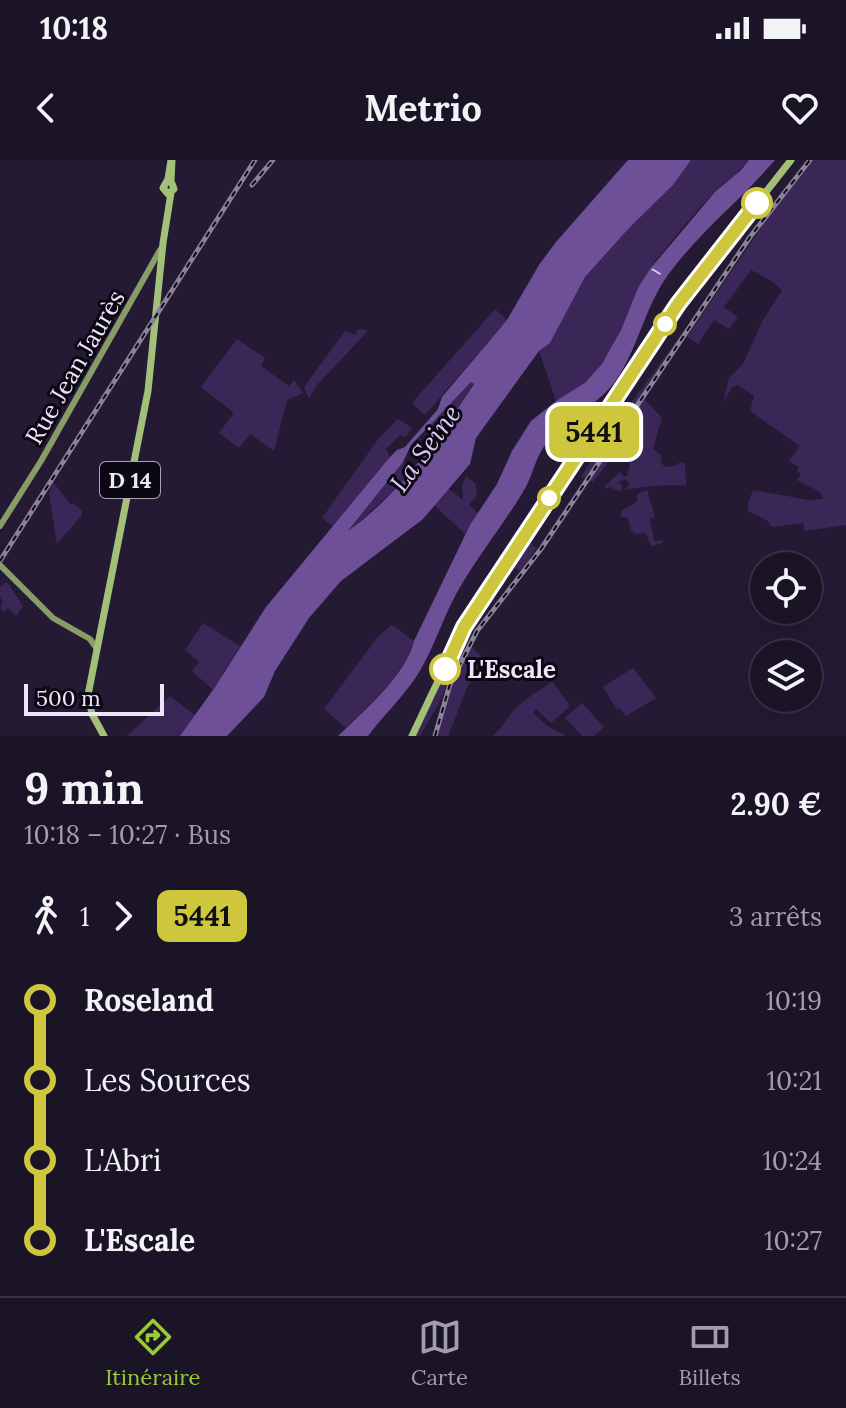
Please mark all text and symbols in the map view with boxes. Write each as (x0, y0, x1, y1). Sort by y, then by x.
text: 10:18 (40, 9, 108, 47)
text: Metrio (364, 85, 482, 131)
icon: back (24, 86, 68, 130)
icon: heart (778, 86, 822, 130)
unlabelled marker (742, 188, 772, 218)
street label: Rue Jean Jaurès (18, 284, 132, 450)
unlabelled marker (654, 313, 676, 335)
water label: La Seine (382, 398, 468, 498)
line badge: 5441 (538, 406, 650, 458)
text: 5441 (565, 414, 623, 450)
road number: D 14 (100, 462, 160, 498)
unlabelled marker (538, 487, 560, 509)
map controls (750, 552, 822, 712)
button: locate (750, 552, 822, 624)
button: layers (750, 640, 822, 712)
marker: L'Escale (430, 654, 460, 684)
place label: L'Escale (467, 654, 556, 685)
scale bar (24, 680, 164, 716)
text: 500 m (36, 684, 101, 712)
text: 9 min (24, 760, 144, 816)
text: 2.90 € (731, 785, 822, 823)
text: 10:18 – 10:27 · Bus (24, 818, 231, 851)
icon: walk (24, 894, 68, 938)
icon: forward (101, 894, 145, 938)
text: 5441 (173, 898, 231, 934)
text: 1 (80, 900, 89, 933)
text: 3 arrêts (729, 900, 822, 933)
text: Roseland (84, 981, 214, 1019)
text: 10:19 (765, 984, 822, 1017)
text: Les Sources (84, 1061, 251, 1099)
text: 10:21 (766, 1064, 822, 1097)
text: L'Abri (84, 1141, 161, 1179)
text: 10:24 (762, 1144, 822, 1177)
text: L'Escale (84, 1221, 195, 1259)
text: 10:27 (764, 1224, 822, 1257)
tab: Itinéraire (105, 1315, 200, 1391)
tab: Carte (411, 1315, 468, 1391)
tab: Billets (679, 1315, 741, 1391)

